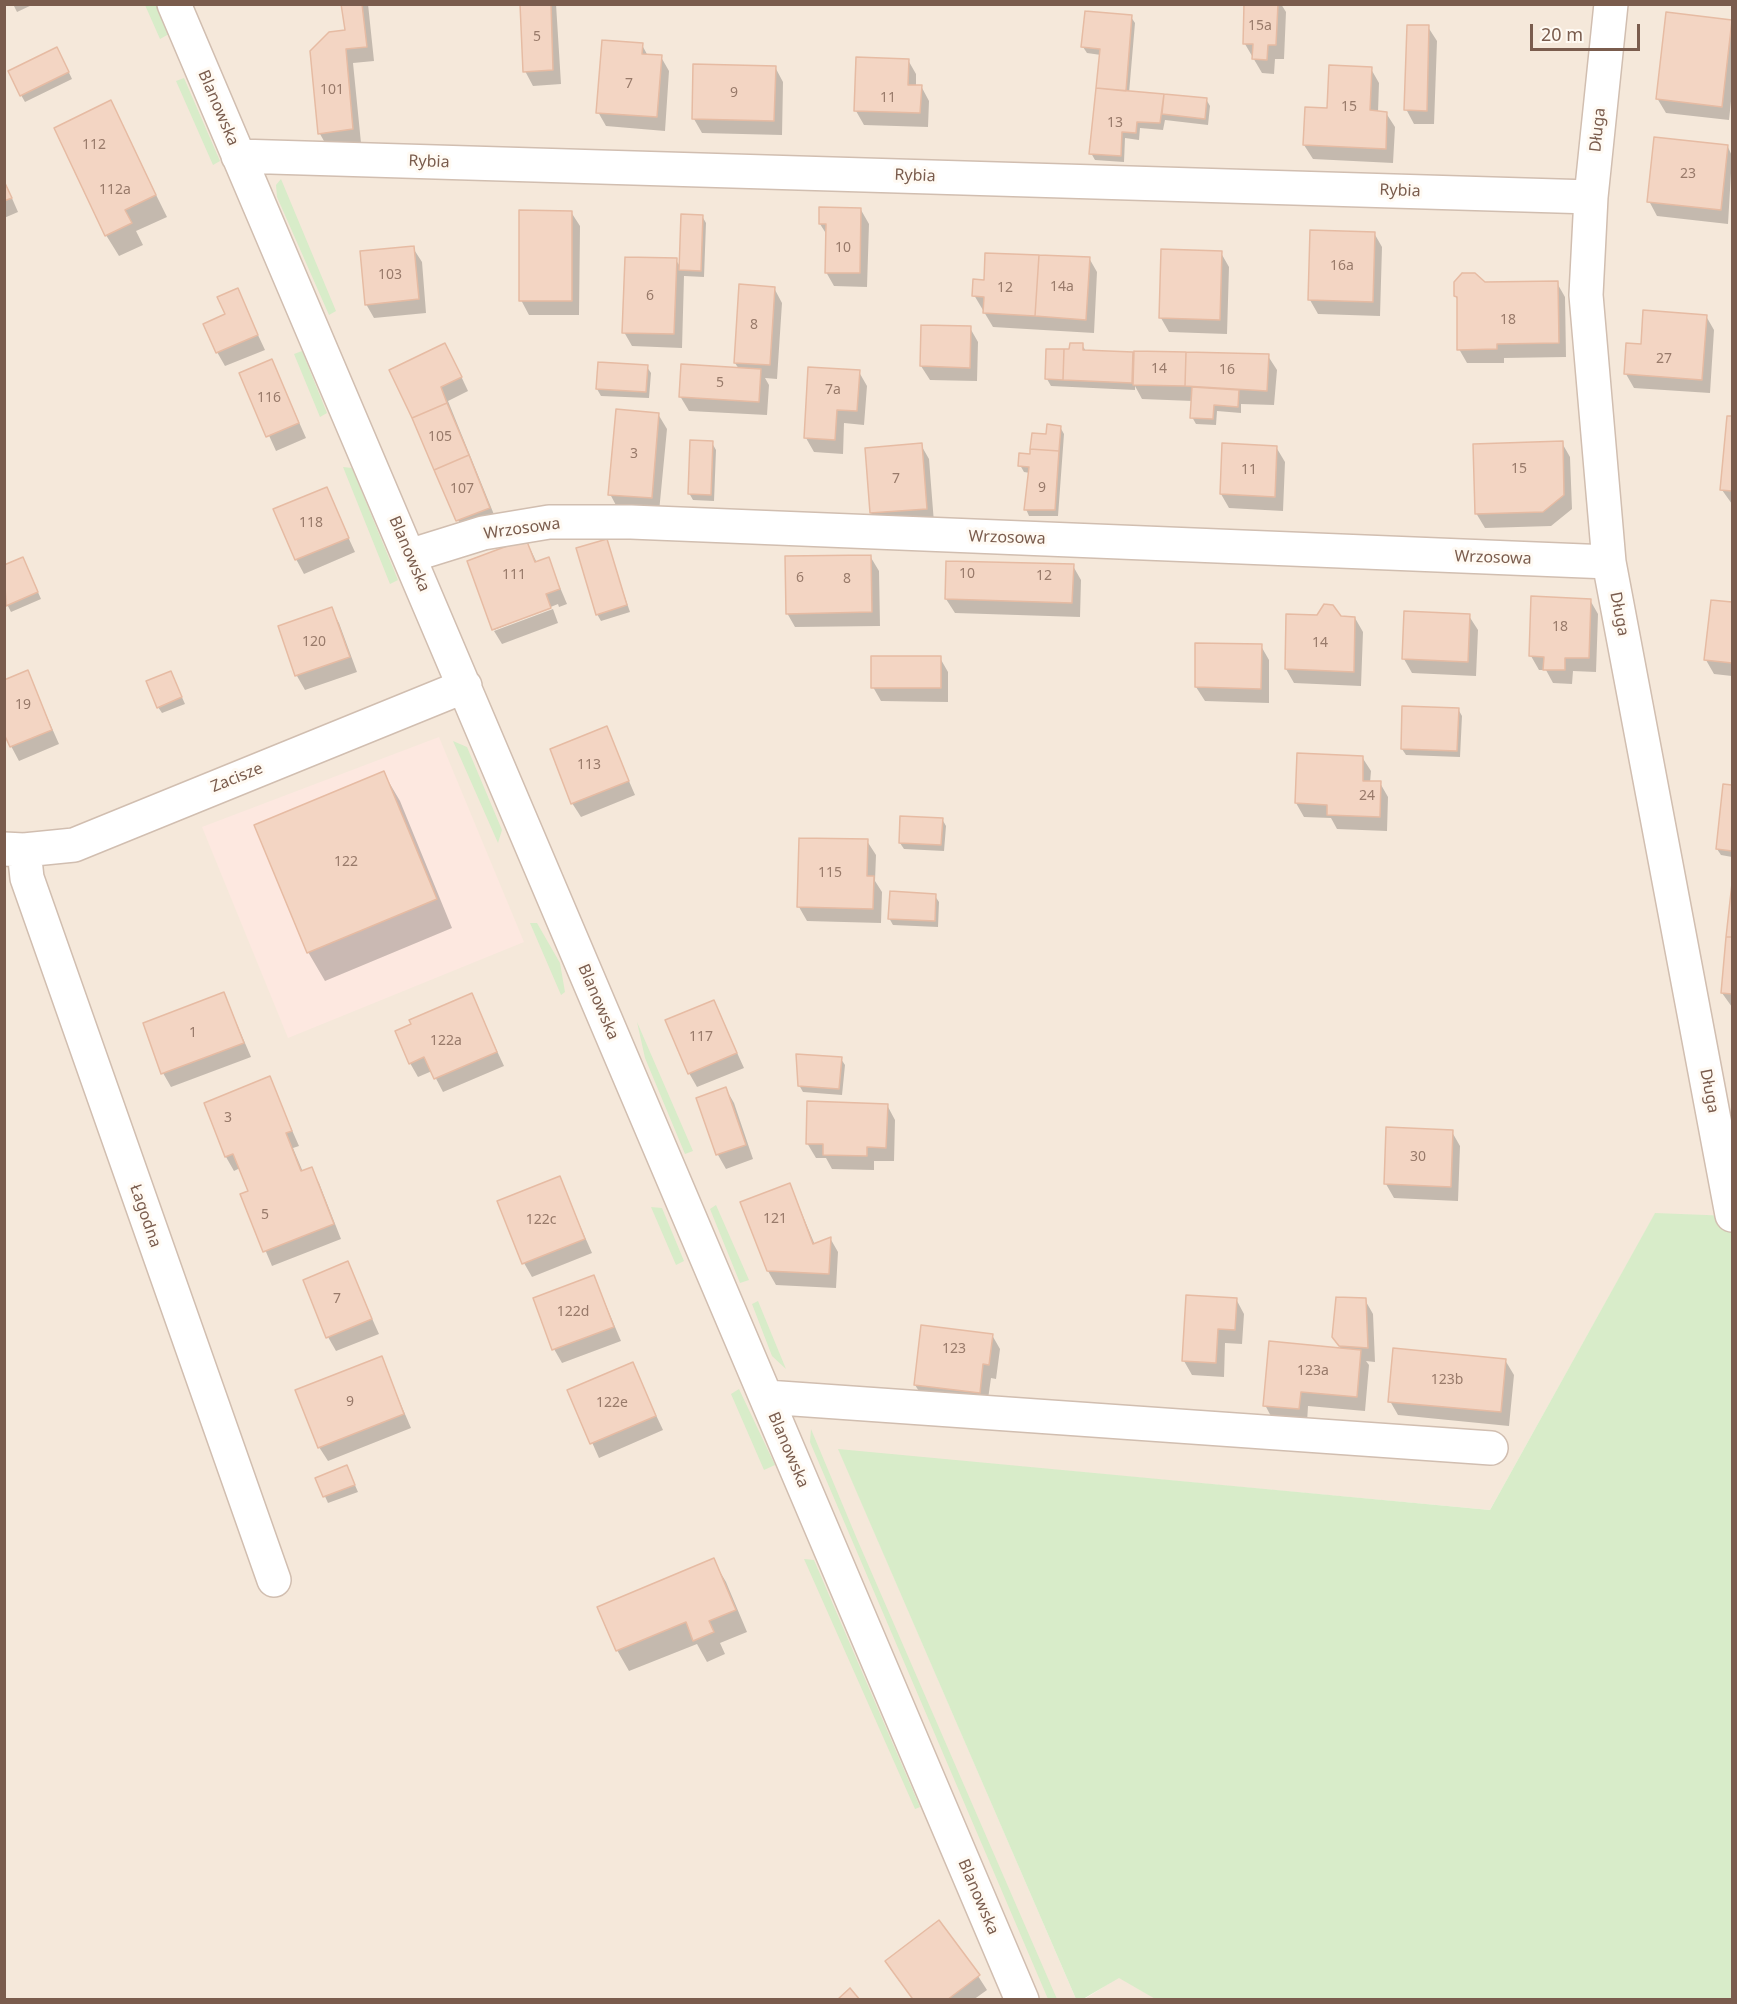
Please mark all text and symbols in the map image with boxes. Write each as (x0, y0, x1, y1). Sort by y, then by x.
scale bar (1533, 12, 1642, 50)
house number: 15a (1248, 18, 1272, 34)
text: 20 m (1541, 22, 1583, 46)
house number: 5 (533, 29, 541, 45)
street label: Blanowska (193, 67, 243, 149)
house number: 7 (625, 76, 633, 92)
house number: 101 (320, 82, 344, 98)
house number: 9 (730, 85, 738, 101)
house number: 11 (880, 90, 896, 106)
house number: 15 (1341, 99, 1357, 115)
street label: Długa (1586, 107, 1610, 153)
house number: 13 (1107, 115, 1123, 131)
house number: 112 (82, 137, 106, 153)
street label: Rybia (408, 152, 450, 172)
street label: Rybia (894, 166, 936, 186)
house number: 23 (1680, 166, 1696, 182)
street label: Rybia (1379, 181, 1421, 201)
house number: 112a (99, 182, 131, 198)
house number: 10 (835, 240, 851, 256)
house number: 16a (1330, 258, 1354, 274)
house number: 103 (378, 267, 402, 283)
house number: 14a (1050, 279, 1074, 295)
house number: 12 (997, 280, 1013, 296)
house number: 6 (646, 288, 654, 304)
house number: 18 (1500, 312, 1516, 328)
house number: 8 (750, 317, 758, 333)
house number: 27 (1656, 351, 1672, 367)
house number: 14 (1151, 361, 1167, 377)
house number: 16 (1219, 362, 1235, 378)
house number: 5 (716, 375, 724, 391)
house number: 7a (825, 382, 841, 398)
house number: 116 (257, 390, 281, 406)
house number: 105 (428, 429, 452, 445)
house number: 3 (630, 446, 638, 462)
house number: 15 (1511, 461, 1527, 477)
house number: 11 (1241, 462, 1257, 478)
house number: 7 (892, 471, 900, 487)
house number: 9 (1038, 480, 1046, 496)
house number: 107 (450, 481, 474, 497)
street label: Blanowska (384, 513, 434, 595)
street label: Wrzosowa (482, 514, 562, 544)
house number: 118 (299, 515, 323, 531)
street label: Wrzosowa (968, 527, 1046, 549)
street label: Wrzosowa (1454, 547, 1532, 569)
house number: 10 (959, 566, 975, 582)
house number: 111 (502, 567, 526, 583)
house number: 12 (1036, 568, 1052, 584)
house number: 6 (796, 570, 804, 586)
house number: 8 (843, 571, 851, 587)
street label: Długa (1605, 590, 1633, 638)
house number: 18 (1552, 619, 1568, 635)
house number: 120 (302, 634, 326, 650)
house number: 14 (1312, 635, 1328, 651)
house number: 19 (15, 697, 31, 713)
house number: 113 (577, 757, 601, 773)
street label: Zacisze (208, 759, 266, 797)
house number: 24 (1359, 788, 1375, 804)
house number: 122 (334, 854, 358, 870)
house number: 115 (818, 865, 842, 881)
street label: Blanowska (573, 961, 623, 1043)
house number: 1 (189, 1025, 197, 1041)
house number: 117 (689, 1029, 713, 1045)
house number: 122a (430, 1033, 462, 1049)
street label: Długa (1695, 1067, 1723, 1115)
house number: 3 (224, 1110, 232, 1126)
house number: 30 (1410, 1149, 1426, 1165)
street label: Łagodna (125, 1182, 165, 1250)
house number: 5 (261, 1207, 269, 1223)
house number: 121 (763, 1211, 787, 1227)
house number: 122c (526, 1212, 556, 1228)
house number: 7 (333, 1291, 341, 1307)
house number: 122d (557, 1304, 589, 1320)
house number: 123 (942, 1341, 966, 1357)
house number: 123a (1297, 1363, 1329, 1379)
house number: 123b (1431, 1372, 1463, 1388)
house number: 9 (346, 1394, 354, 1410)
house number: 122e (596, 1395, 628, 1411)
street label: Blanowska (763, 1409, 813, 1491)
street label: Blanowska (953, 1856, 1003, 1938)

